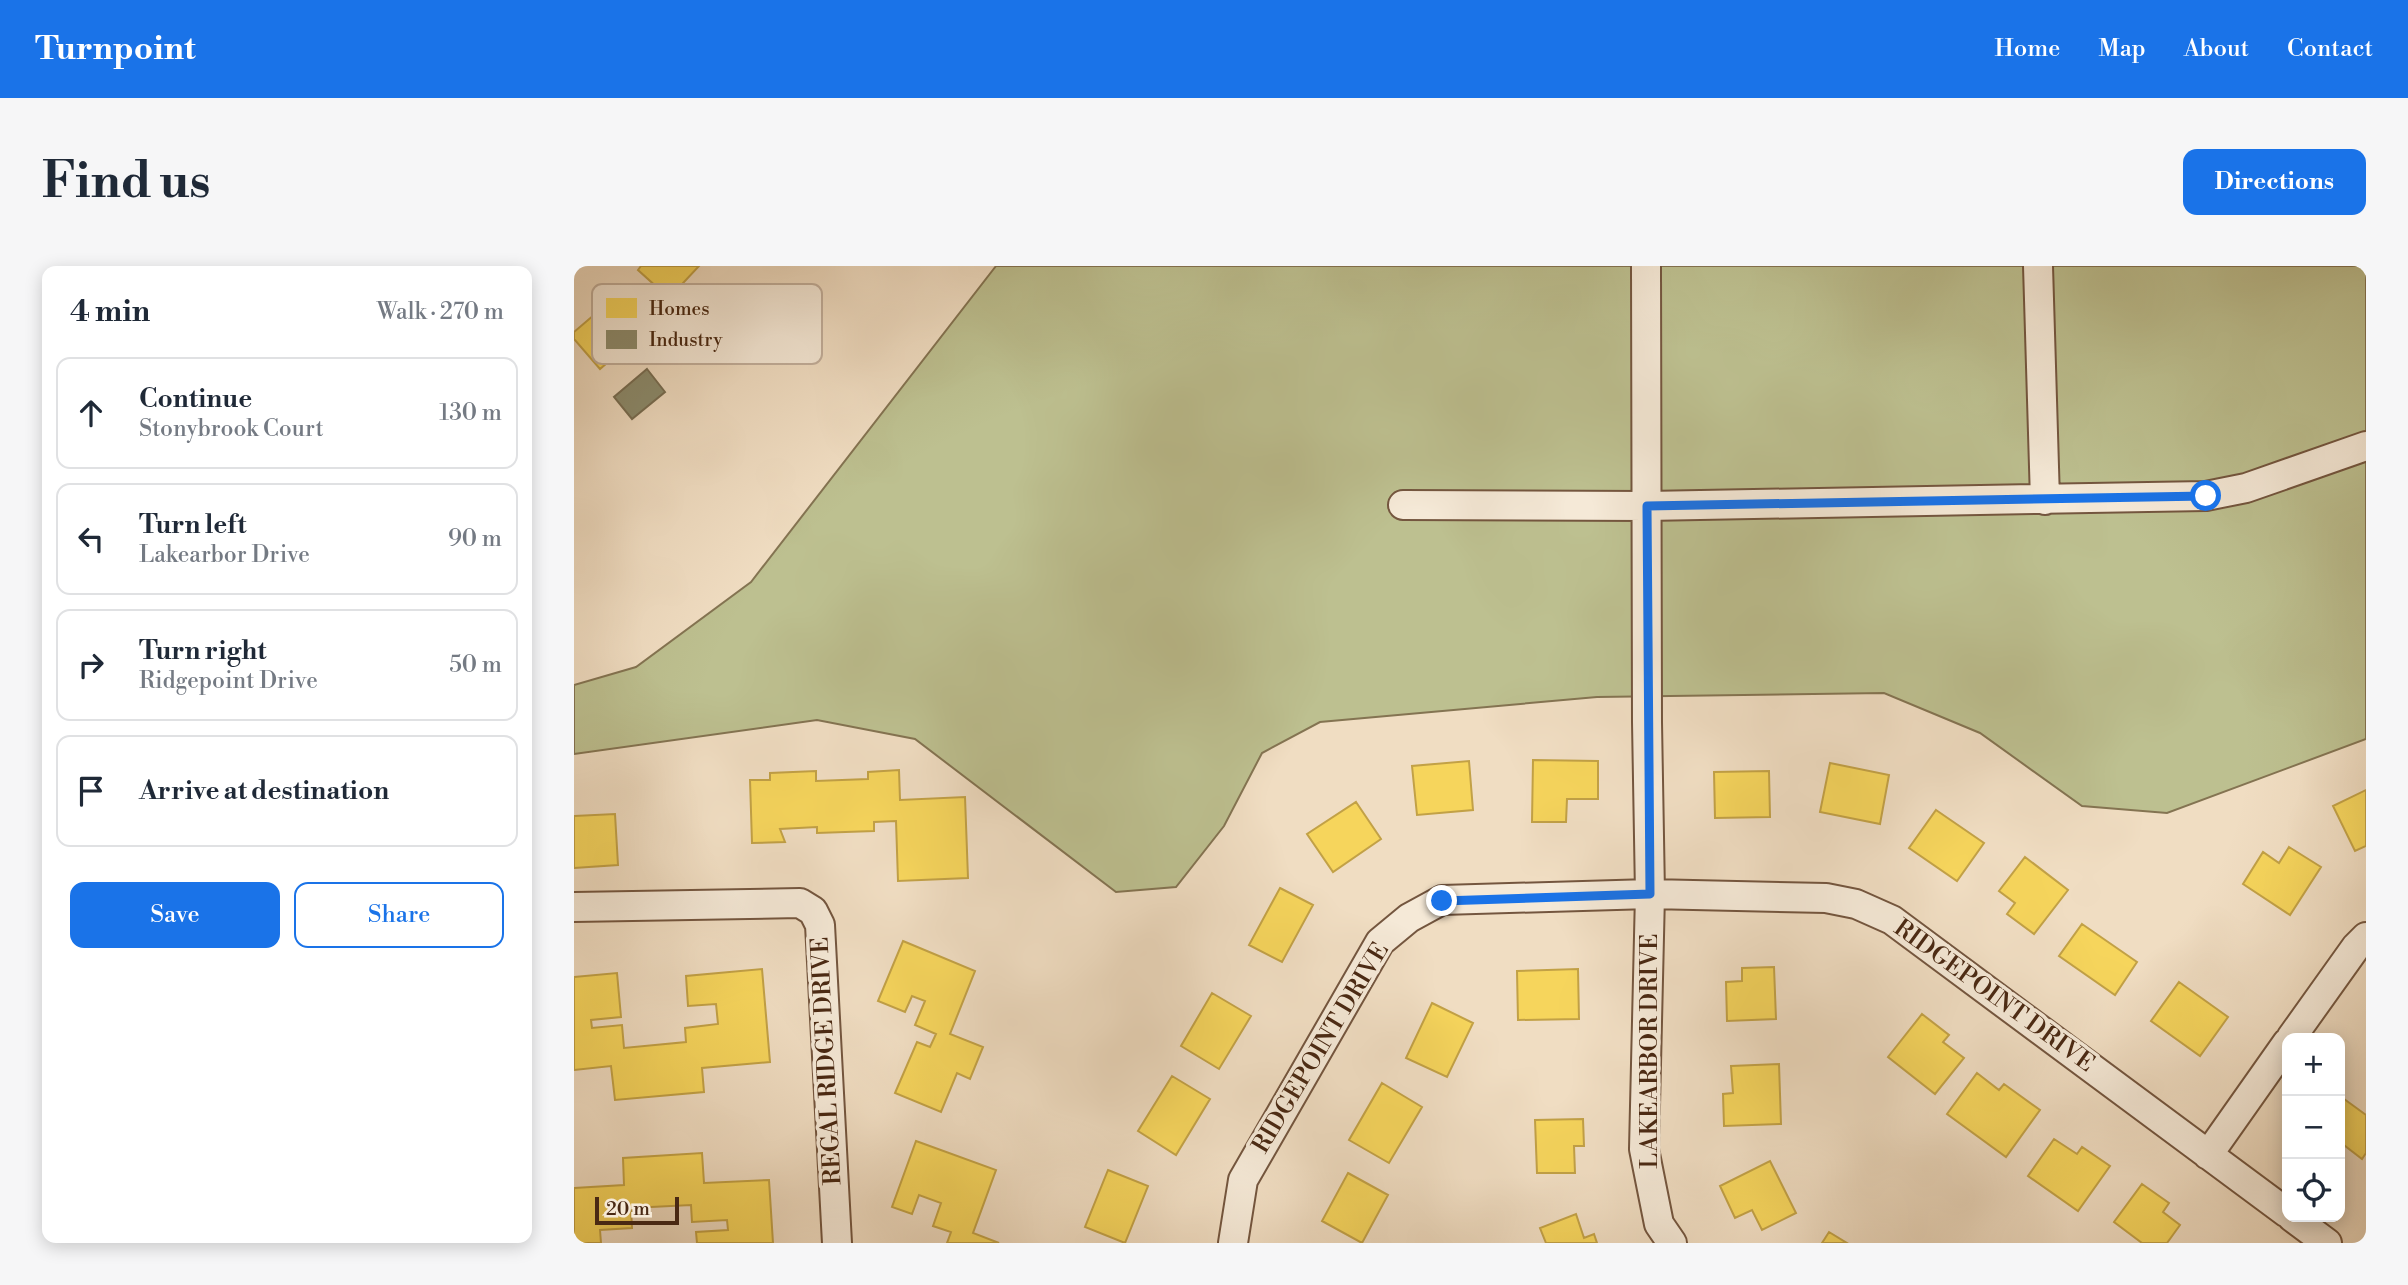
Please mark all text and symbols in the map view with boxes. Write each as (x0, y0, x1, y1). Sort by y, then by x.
text: Turnpoint (35, 29, 196, 70)
text: Home (1995, 34, 2060, 64)
text: Map (2098, 34, 2146, 64)
text: About (2184, 34, 2249, 64)
text: Contact (2287, 34, 2373, 64)
button: Directions (2183, 149, 2366, 215)
text: Find us (42, 152, 211, 213)
legend (592, 284, 822, 364)
text: 4 min (70, 293, 150, 331)
text: Homes (649, 297, 709, 321)
text: Walk · 270 m (377, 298, 504, 326)
text: Industry (649, 328, 723, 352)
text: Continue (139, 383, 252, 415)
icon: ahead (72, 394, 110, 432)
text: 130 m (439, 399, 502, 427)
text: Stonybrook Court (139, 415, 324, 443)
route start (2190, 480, 2221, 511)
text: Turn left (139, 509, 247, 541)
icon: left (72, 520, 110, 558)
text: 90 m (448, 525, 502, 553)
text: Lakearbor Drive (139, 541, 310, 569)
text: Turn right (139, 635, 267, 667)
icon: right (72, 646, 110, 684)
text: 50 m (449, 651, 502, 679)
text: Ridgepoint Drive (139, 667, 318, 695)
icon: arrive (72, 772, 110, 810)
text: Arrive at destination (139, 775, 389, 807)
button: Save (70, 882, 280, 948)
button: Share (294, 882, 504, 948)
route end (1426, 885, 1457, 916)
street label: RIDGEPOINT DRIVE (1888, 913, 2100, 1079)
street label: LAKEARBOR DRIVE (1635, 933, 1665, 1169)
street label: REGAL RIDGE DRIVE (806, 936, 848, 1186)
street label: RIDGEPOINT DRIVE (1246, 937, 1396, 1159)
map controls (2282, 1033, 2345, 1222)
button: + (2282, 1033, 2345, 1096)
button: − (2282, 1096, 2345, 1159)
button: locate (2282, 1159, 2345, 1222)
scale bar (595, 1194, 679, 1226)
text: 20 m (606, 1197, 650, 1221)

